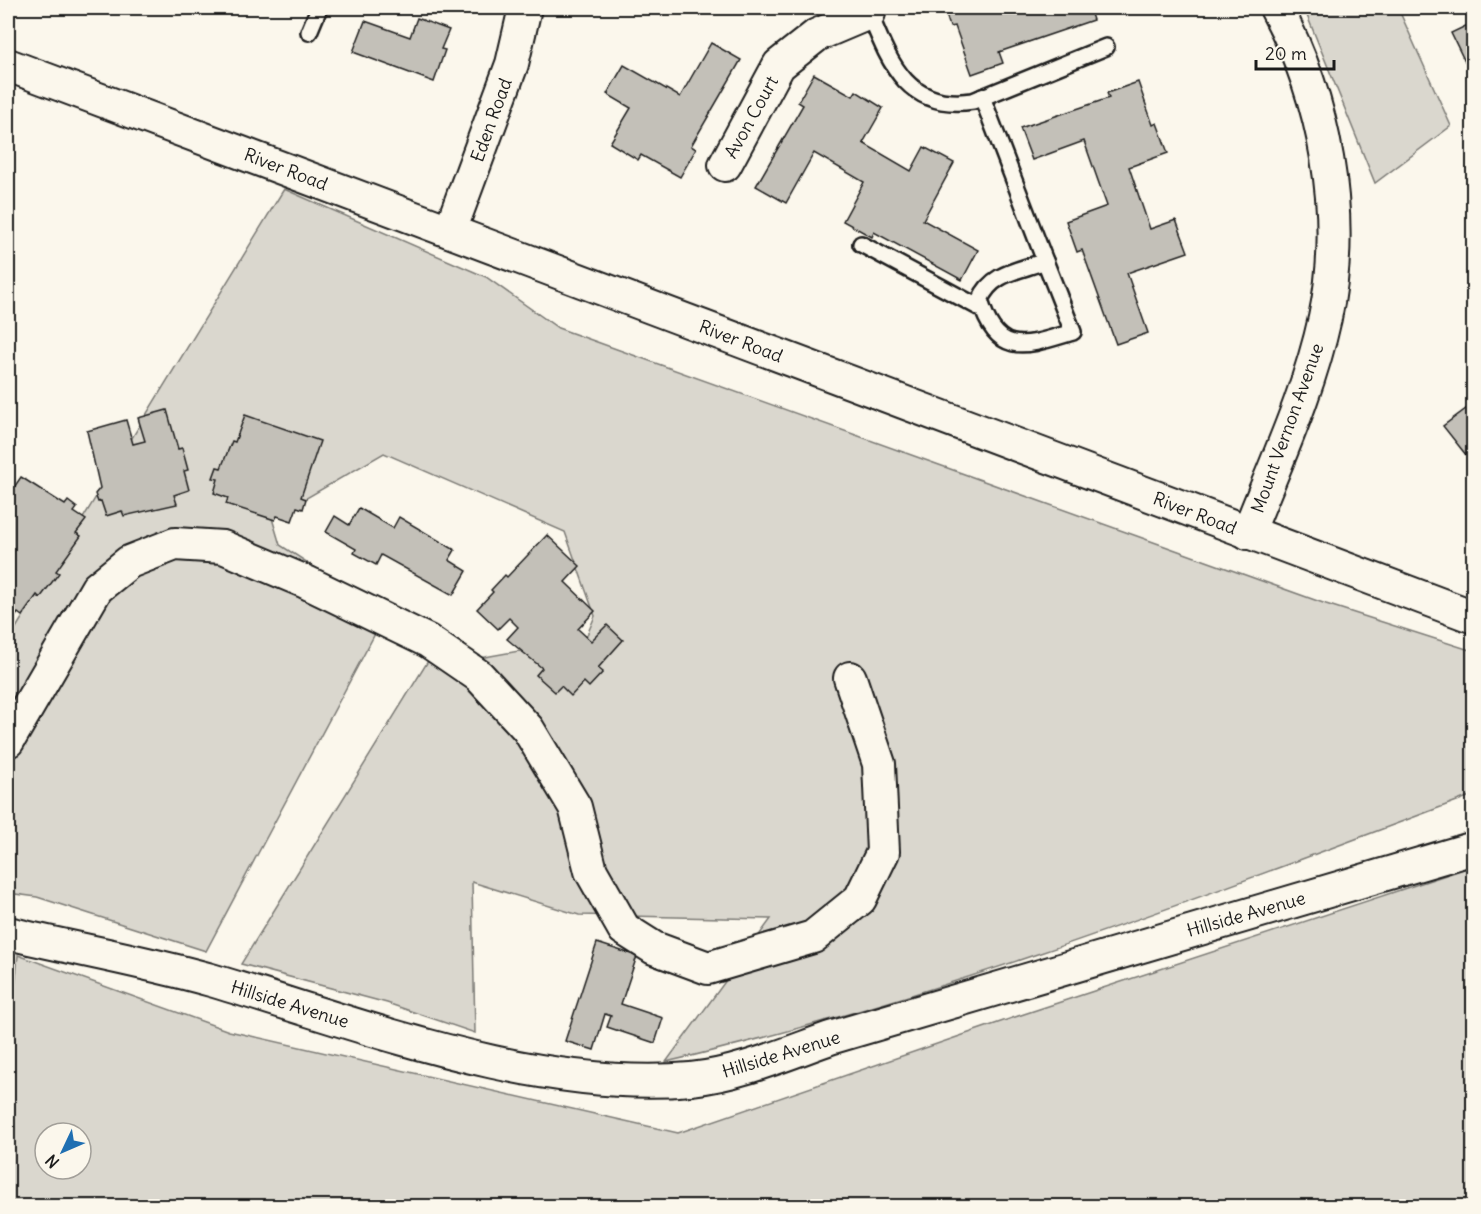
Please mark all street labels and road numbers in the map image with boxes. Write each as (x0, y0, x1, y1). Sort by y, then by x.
street label: Avon Court (719, 72, 783, 162)
street label: Eden Road (465, 75, 517, 165)
street label: River Road (241, 143, 331, 196)
street label: River Road (696, 315, 786, 368)
street label: Mount Vernon Avenue (1246, 340, 1328, 516)
street label: River Road (1150, 487, 1240, 540)
street label: Hillside Avenue (1184, 886, 1308, 942)
street label: Hillside Avenue (228, 975, 352, 1033)
street label: Hillside Avenue (719, 1025, 843, 1083)

